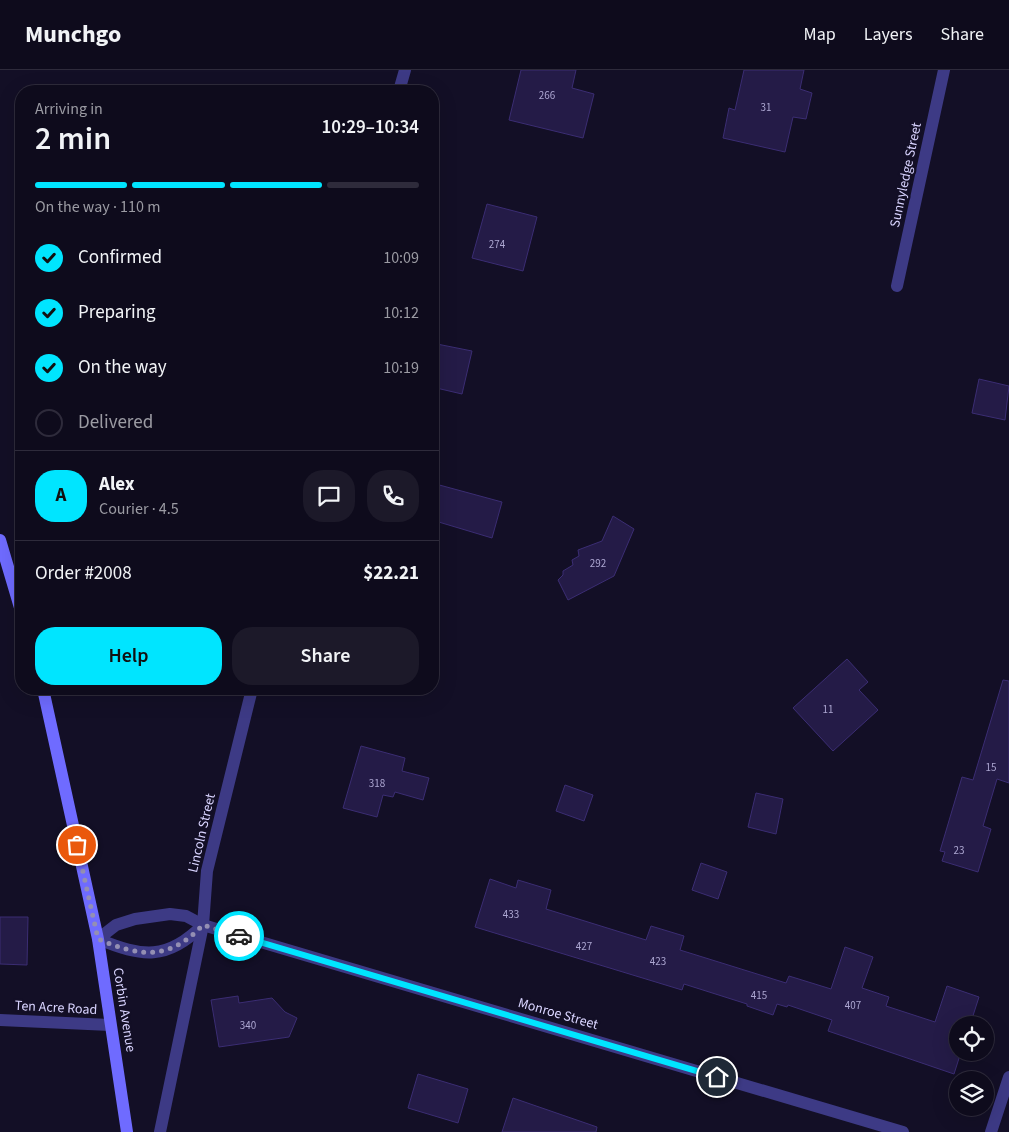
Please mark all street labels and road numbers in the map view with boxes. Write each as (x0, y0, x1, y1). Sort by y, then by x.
street label: Sunnyledge Street (885, 120, 927, 229)
street label: Lincoln Street (183, 791, 221, 875)
street label: Corbin Avenue (107, 966, 141, 1054)
street label: Monroe Street (516, 993, 601, 1035)
street label: Ten Acre Road (14, 996, 98, 1020)

